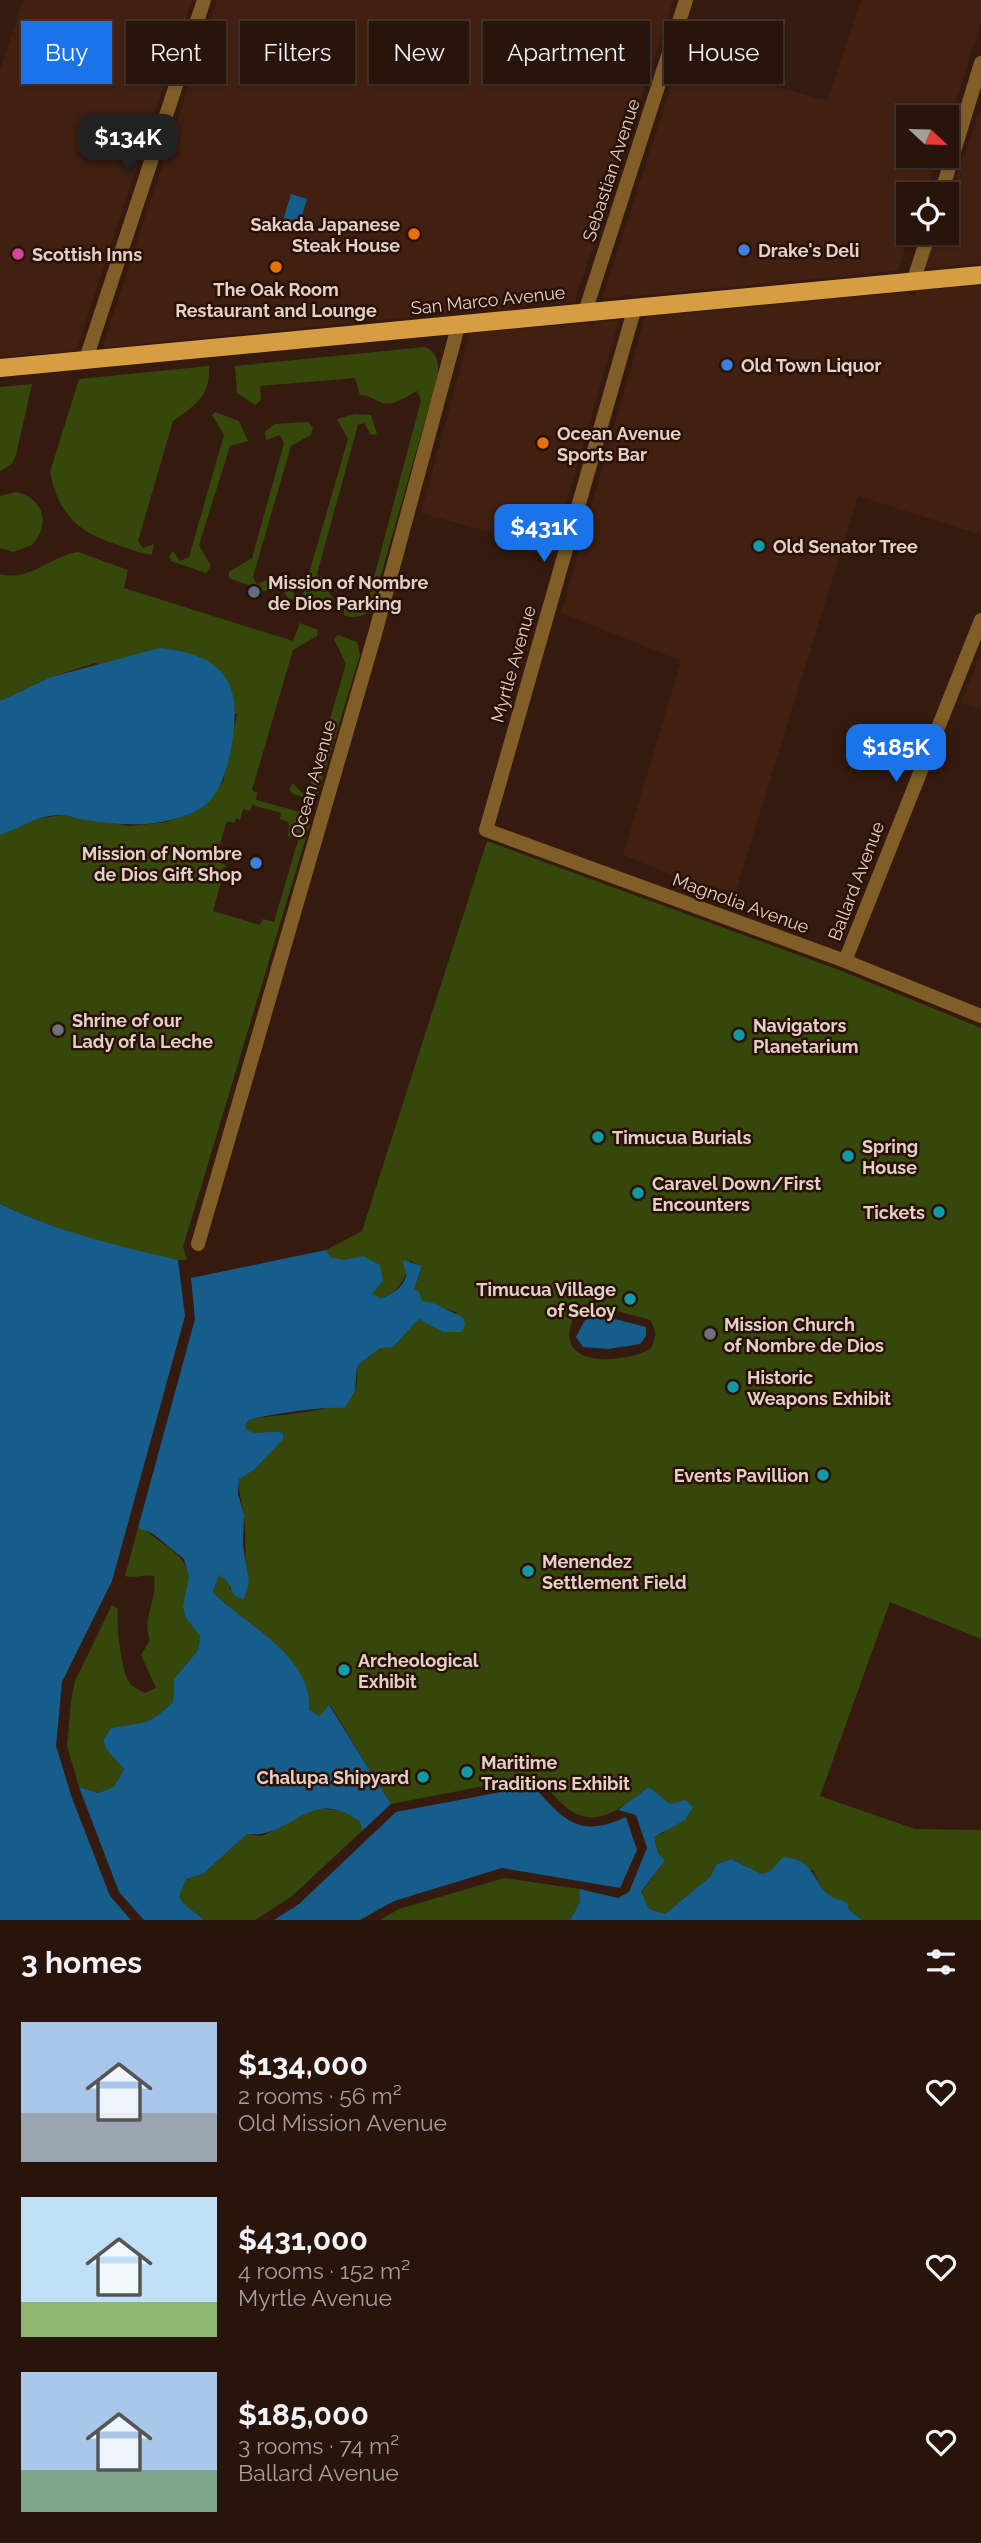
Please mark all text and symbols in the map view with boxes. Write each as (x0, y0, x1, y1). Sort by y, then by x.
chip: Buy (21, 21, 112, 84)
chip: Rent (126, 21, 226, 84)
chip: Filters (240, 21, 355, 84)
chip: New (369, 21, 469, 84)
chip: Apartment (483, 21, 650, 84)
chip: House (664, 21, 783, 84)
street label: Sebastian Avenue (578, 96, 644, 244)
north arrow (896, 105, 959, 168)
map controls (896, 105, 959, 245)
pin: $134K (79, 114, 177, 174)
text: $134K (94, 123, 162, 150)
button: locate (896, 182, 959, 245)
place label: Sakada Japanese Steak House (251, 214, 400, 256)
marker: Sakada Japanese Steak House (406, 226, 422, 242)
place label: Drake's Deli (758, 240, 859, 261)
marker: Drake's Deli (736, 242, 752, 258)
place label: Scottish Inns (32, 244, 142, 265)
marker: Scottish Inns (10, 246, 26, 262)
marker: The Oak Room Restaurant and Lounge (268, 259, 284, 275)
place label: The Oak Room Restaurant and Lounge (175, 279, 377, 321)
street label: San Marco Avenue (410, 281, 567, 319)
place label: Old Town Liquor (741, 355, 881, 376)
marker: Old Town Liquor (719, 357, 735, 373)
place label: Ocean Avenue Sports Bar (557, 423, 681, 465)
marker: Ocean Avenue Sports Bar (535, 435, 551, 451)
pin: $431K (495, 504, 593, 564)
text: $431K (510, 513, 578, 540)
place label: Old Senator Tree (773, 536, 918, 557)
marker: Old Senator Tree (751, 538, 767, 554)
place label: Mission of Nombre de Dios Parking (268, 572, 429, 614)
marker: Mission of Nombre de Dios Parking (246, 584, 262, 600)
street label: Myrtle Avenue (486, 603, 540, 725)
street label: Ocean Avenue (286, 717, 340, 840)
pin: $185K (847, 724, 945, 784)
text: $185K (862, 733, 930, 760)
street label: Ballard Avenue (824, 818, 889, 944)
place label: Mission of Nombre de Dios Gift Shop (82, 843, 242, 885)
marker: Mission of Nombre de Dios Gift Shop (248, 855, 264, 871)
street label: Magnolia Avenue (670, 869, 812, 938)
place label: Shrine of our Lady of la Leche (72, 1010, 213, 1052)
place label: Navigators Planetarium (753, 1015, 859, 1057)
marker: Shrine of our Lady of la Leche (50, 1022, 66, 1038)
marker: Navigators Planetarium (731, 1027, 747, 1043)
place label: Timucua Burials (612, 1127, 751, 1148)
marker: Timucua Burials (590, 1129, 606, 1145)
place label: Spring House (862, 1136, 918, 1178)
marker: Spring House (840, 1148, 856, 1164)
place label: Caravel Down/First Encounters (652, 1173, 821, 1215)
marker: Caravel Down/First Encounters (630, 1185, 646, 1201)
place label: Tickets (863, 1202, 925, 1223)
marker: Tickets (931, 1204, 947, 1220)
place label: Timucua Village of Seloy (476, 1279, 616, 1321)
marker: Timucua Village of Seloy (622, 1291, 638, 1307)
place label: Mission Church of Nombre de Dios (724, 1314, 884, 1356)
marker: Mission Church of Nombre de Dios (702, 1326, 718, 1342)
place label: Historic Weapons Exhibit (747, 1367, 891, 1409)
marker: Historic Weapons Exhibit (725, 1379, 741, 1395)
place label: Events Pavillion (674, 1465, 809, 1486)
marker: Events Pavillion (815, 1467, 831, 1483)
place label: Menendez Settlement Field (542, 1551, 687, 1593)
marker: Menendez Settlement Field (520, 1563, 536, 1579)
place label: Archeological Exhibit (358, 1650, 479, 1692)
marker: Archeological Exhibit (336, 1662, 352, 1678)
place label: Maritime Traditions Exhibit (481, 1752, 630, 1794)
marker: Maritime Traditions Exhibit (459, 1764, 475, 1780)
place label: Chalupa Shipyard (257, 1767, 409, 1788)
marker: Chalupa Shipyard (415, 1769, 431, 1785)
icon: filters (922, 1943, 960, 1981)
text: 3 homes (21, 1945, 142, 1980)
text: $134,000 (238, 2047, 368, 2082)
icon: home (77, 2050, 161, 2134)
icon: heart (922, 2073, 960, 2111)
text: 2 rooms · 56 m² (238, 2082, 402, 2109)
text: Old Mission Avenue (238, 2109, 447, 2136)
text: $431,000 (238, 2222, 368, 2257)
icon: home (77, 2225, 161, 2309)
icon: heart (922, 2248, 960, 2286)
text: 4 rooms · 152 m² (238, 2257, 410, 2284)
text: Myrtle Avenue (238, 2284, 392, 2311)
text: $185,000 (238, 2397, 369, 2432)
icon: home (77, 2400, 161, 2484)
icon: heart (922, 2423, 960, 2461)
text: 3 rooms · 74 m² (238, 2432, 399, 2459)
text: Ballard Avenue (238, 2459, 399, 2486)

